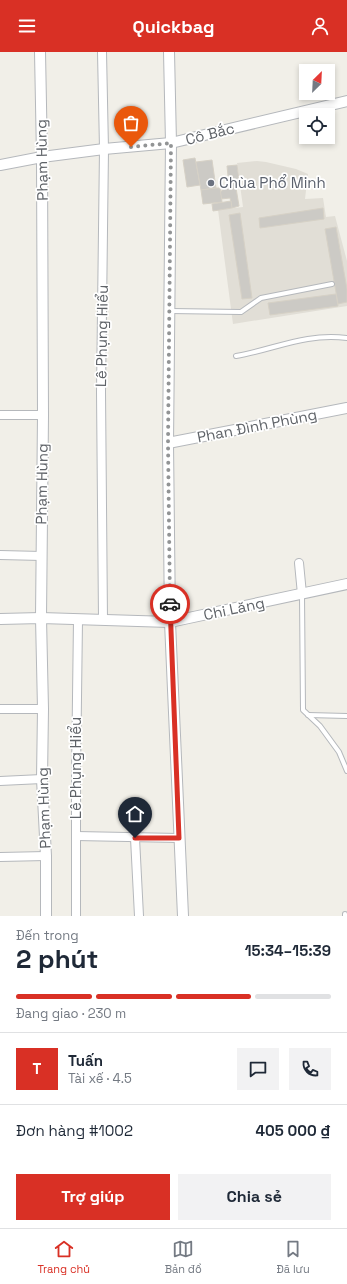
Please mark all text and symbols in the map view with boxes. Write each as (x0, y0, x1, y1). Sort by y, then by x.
icon: menu (16, 15, 38, 37)
text: Quickbag (133, 15, 214, 38)
icon: person (309, 15, 331, 37)
north arrow (299, 64, 335, 100)
map controls (299, 64, 335, 144)
pin (114, 106, 148, 147)
button: locate (299, 108, 335, 144)
icon: bag (120, 112, 142, 134)
street label: Cô Bắc (183, 118, 236, 149)
street label: Phạm Hùng (31, 119, 52, 201)
place label: Chùa Phổ Minh (219, 173, 326, 192)
marker: Chùa Phổ Minh (206, 178, 216, 188)
street label: Lê Phụng Hiểu (91, 285, 112, 387)
street label: Phan Đình Phùng (195, 405, 319, 446)
street label: Phạm Hùng (31, 443, 52, 525)
courier (150, 584, 190, 624)
icon: car (159, 593, 181, 615)
street label: Chi Lăng (202, 593, 266, 624)
street label: Lê Phụng Hiểu (66, 717, 85, 819)
street label: Phạm Hùng (33, 767, 54, 849)
pin (118, 797, 152, 838)
icon: home (124, 803, 146, 825)
text: Đến trong (16, 927, 79, 944)
text: 15:34–15:39 (245, 941, 331, 960)
text: 2 phút (16, 942, 98, 976)
text: Đang giao · 230 m (16, 1005, 126, 1022)
button: chat (237, 1048, 279, 1090)
button: phone (289, 1048, 331, 1090)
text: Tuấn (68, 1051, 103, 1070)
text: T (33, 1059, 41, 1078)
text: Tài xế · 4.5 (68, 1070, 132, 1087)
text: Đơn hàng #1002 (16, 1121, 133, 1140)
text: 405 000 ₫ (255, 1121, 331, 1140)
button: Trợ giúp (16, 1174, 170, 1220)
button: Chia sẻ (178, 1174, 331, 1220)
tab: Trang chủ (37, 1238, 90, 1276)
tab: Bản đồ (165, 1238, 202, 1276)
tab: Đã lưu (276, 1238, 310, 1276)

